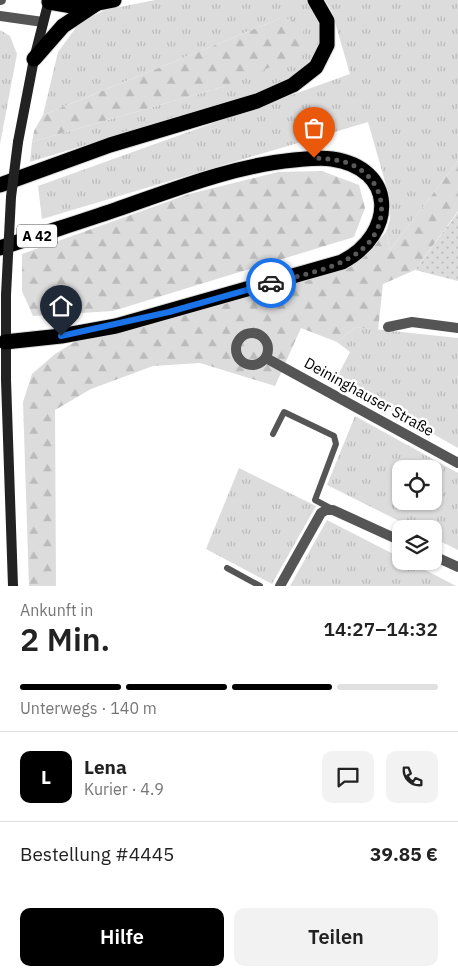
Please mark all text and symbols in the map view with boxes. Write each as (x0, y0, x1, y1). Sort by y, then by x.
pin (293, 107, 335, 158)
icon: bag (300, 114, 328, 142)
road number: A 42 (17, 225, 57, 248)
courier (246, 258, 296, 308)
icon: car (257, 269, 285, 297)
pin (40, 285, 82, 336)
icon: home (47, 292, 75, 320)
street label: Deininghauser Straße (301, 353, 438, 440)
map controls (392, 460, 442, 570)
button: locate (392, 460, 442, 510)
button: layers (392, 520, 442, 570)
text: Ankunft in (20, 600, 93, 620)
text: 14:27–14:32 (324, 617, 438, 641)
text: 2 Min. (20, 618, 110, 660)
text: Unterwegs · 140 m (20, 698, 157, 718)
button: chat (322, 751, 374, 803)
button: phone (386, 751, 438, 803)
text: Lena (84, 755, 127, 779)
text: L (41, 765, 51, 789)
text: Kurier · 4.9 (84, 779, 164, 799)
text: Bestellung #4445 (20, 842, 174, 866)
text: 39.85 € (370, 842, 438, 866)
button: Hilfe (20, 908, 224, 966)
button: Teilen (234, 908, 438, 966)

